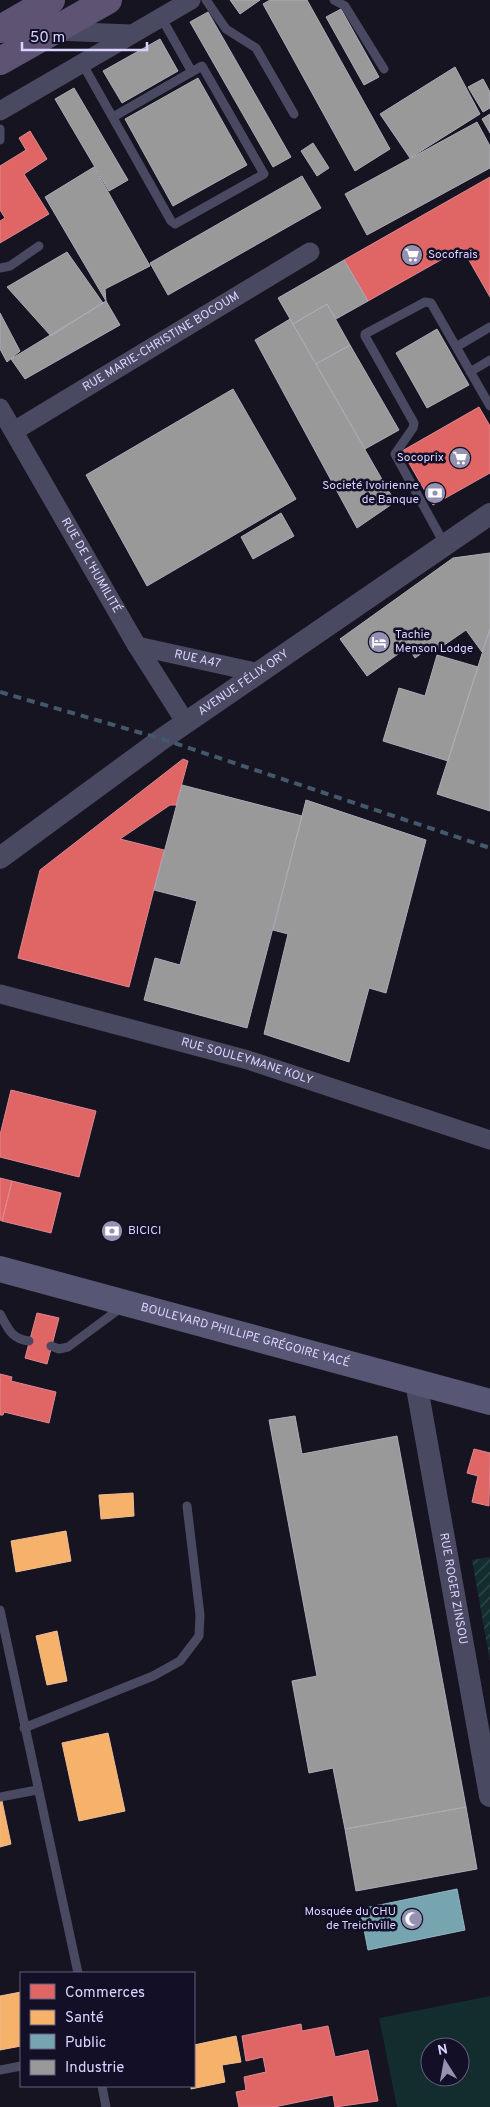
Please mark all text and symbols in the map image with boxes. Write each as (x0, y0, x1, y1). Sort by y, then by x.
scale bar (22, 20, 148, 52)
text: 50 m (30, 29, 65, 48)
supermarket icon: Socofrais (400, 243, 424, 267)
place label: Socofrais (428, 247, 478, 263)
street label: RUE MARIE-CHRISTINE BOCOUM (80, 288, 243, 396)
supermarket icon: Socoprix (448, 446, 472, 470)
place label: Socoprix (397, 450, 444, 466)
place label: Societé Ivoirienne de Banque (322, 478, 419, 508)
bank icon: Societé Ivoirienne de Banque (423, 481, 447, 505)
street label: RUE DE L'HUMILITÉ (57, 515, 125, 616)
place label: Tachie Menson Lodge (395, 627, 473, 657)
hotel icon: Tachie Menson Lodge (367, 630, 391, 654)
street label: RUE A47 (173, 646, 222, 672)
street label: AVENUE FÉLIX ORY (195, 646, 292, 720)
street label: RUE SOULEYMANE KOLY (179, 1034, 315, 1089)
bank icon: BICICI (100, 1219, 124, 1243)
place label: BICICI (128, 1223, 161, 1239)
street label: BOULEVARD PHILLIPE GRÉGOIRE YACÉ (139, 1300, 351, 1372)
street label: RUE ROGER ZINSOU (435, 1532, 471, 1646)
place label: Mosquée du CHU de Treichville (304, 1904, 396, 1934)
mosque icon: Mosquée du CHU de Treichville (400, 1907, 424, 1931)
legend (20, 1972, 195, 2087)
text: Commerces (65, 1984, 145, 2003)
text: Santé (65, 2009, 104, 2028)
text: Public (65, 2034, 106, 2053)
north arrow (420, 2037, 470, 2087)
text: N (436, 2041, 449, 2060)
text: Industrie (65, 2059, 124, 2078)

